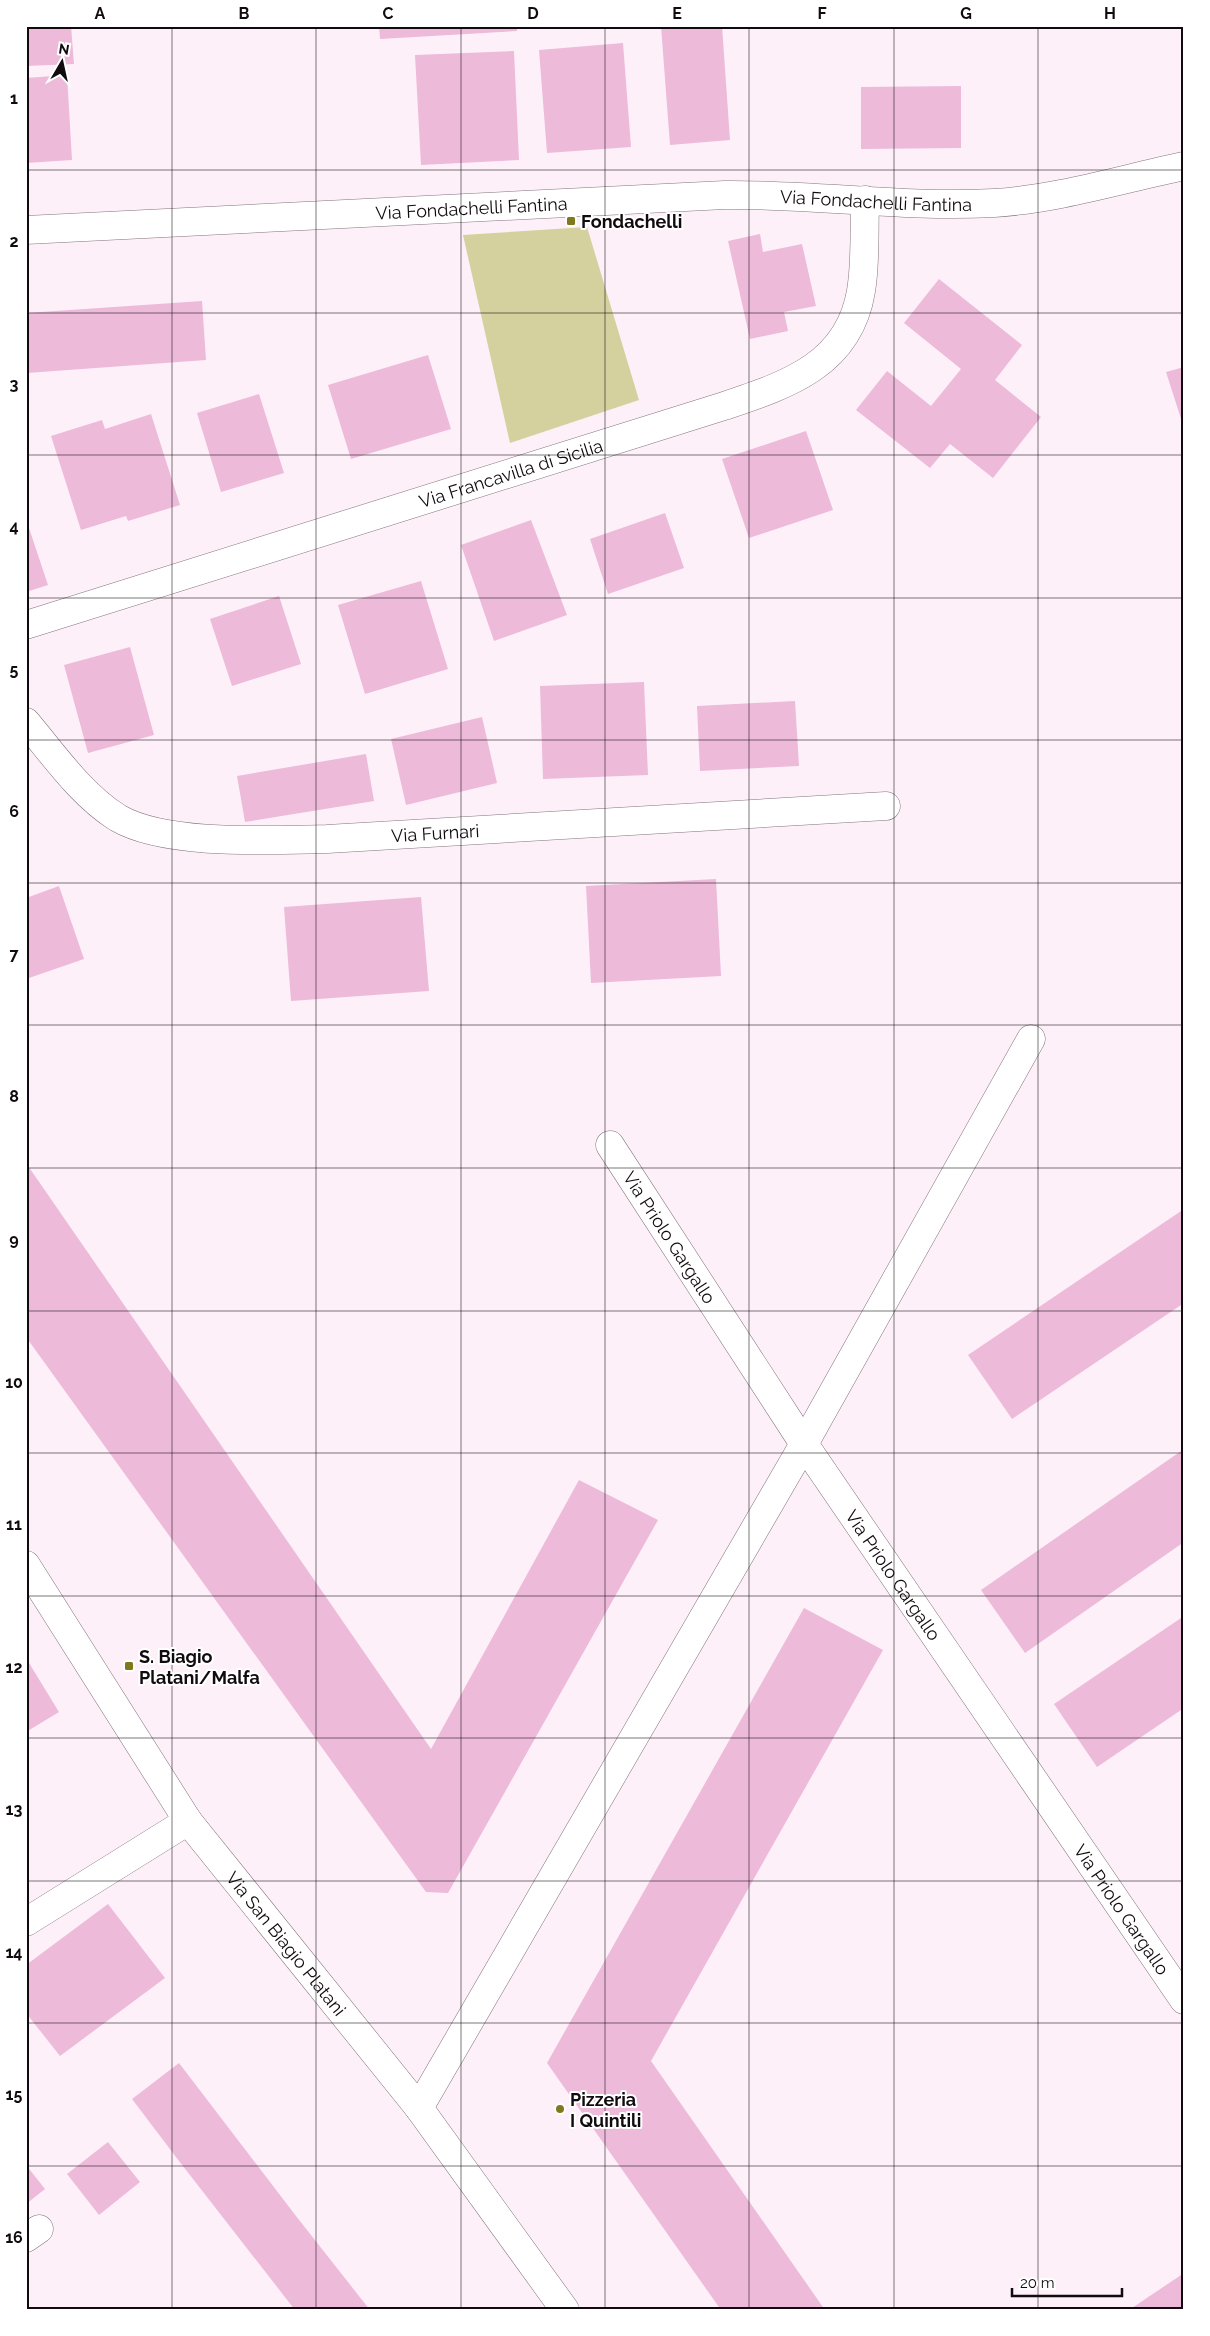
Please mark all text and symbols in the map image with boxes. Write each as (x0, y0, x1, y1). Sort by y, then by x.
text: A (95, 4, 106, 23)
text: B (239, 4, 250, 23)
text: C (383, 4, 394, 23)
text: D (527, 4, 539, 23)
text: E (672, 4, 682, 23)
text: F (817, 4, 827, 23)
text: G (960, 4, 972, 23)
text: H (1104, 4, 1116, 23)
north arrow (38, 38, 88, 88)
text: N (58, 40, 71, 58)
text: 1 (10, 89, 18, 108)
street label: Via Fondachelli Fantina (780, 185, 972, 215)
street label: Via Fondachelli Fantina (375, 192, 568, 223)
place label: Fondachelli (581, 211, 682, 232)
marker: Fondachelli (565, 215, 577, 227)
text: 2 (9, 232, 19, 251)
text: 3 (10, 375, 19, 394)
street label: Via Francavilla di Sicilia (416, 434, 605, 512)
text: 4 (9, 517, 19, 536)
text: 5 (10, 660, 19, 679)
text: 6 (9, 802, 19, 821)
street label: Via Furnari (390, 820, 480, 846)
text: 7 (10, 945, 19, 964)
text: 8 (9, 1087, 19, 1106)
street label: Via Priolo Gargallo (619, 1167, 721, 1308)
text: 9 (9, 1230, 19, 1249)
text: 10 (5, 1373, 23, 1392)
street label: Via Priolo Gargallo (842, 1506, 946, 1644)
text: 11 (6, 1515, 22, 1534)
place label: S. Biagio Platani/Malfa (139, 1646, 260, 1688)
text: 12 (6, 1658, 22, 1677)
marker: S. Biagio Platani/Malfa (123, 1660, 135, 1672)
text: 13 (6, 1800, 22, 1819)
street label: Via Priolo Gargallo (1070, 1840, 1174, 1979)
street label: Via San Biagio Platani (222, 1867, 351, 2020)
text: 14 (5, 1943, 23, 1962)
text: 15 (6, 2085, 23, 2104)
place label: Pizzeria I Quintili (570, 2089, 641, 2131)
marker: Pizzeria I Quintili (554, 2103, 566, 2115)
text: 16 (5, 2228, 23, 2247)
scale bar (1012, 2266, 1122, 2298)
text: 20 m (1020, 2274, 1055, 2292)

